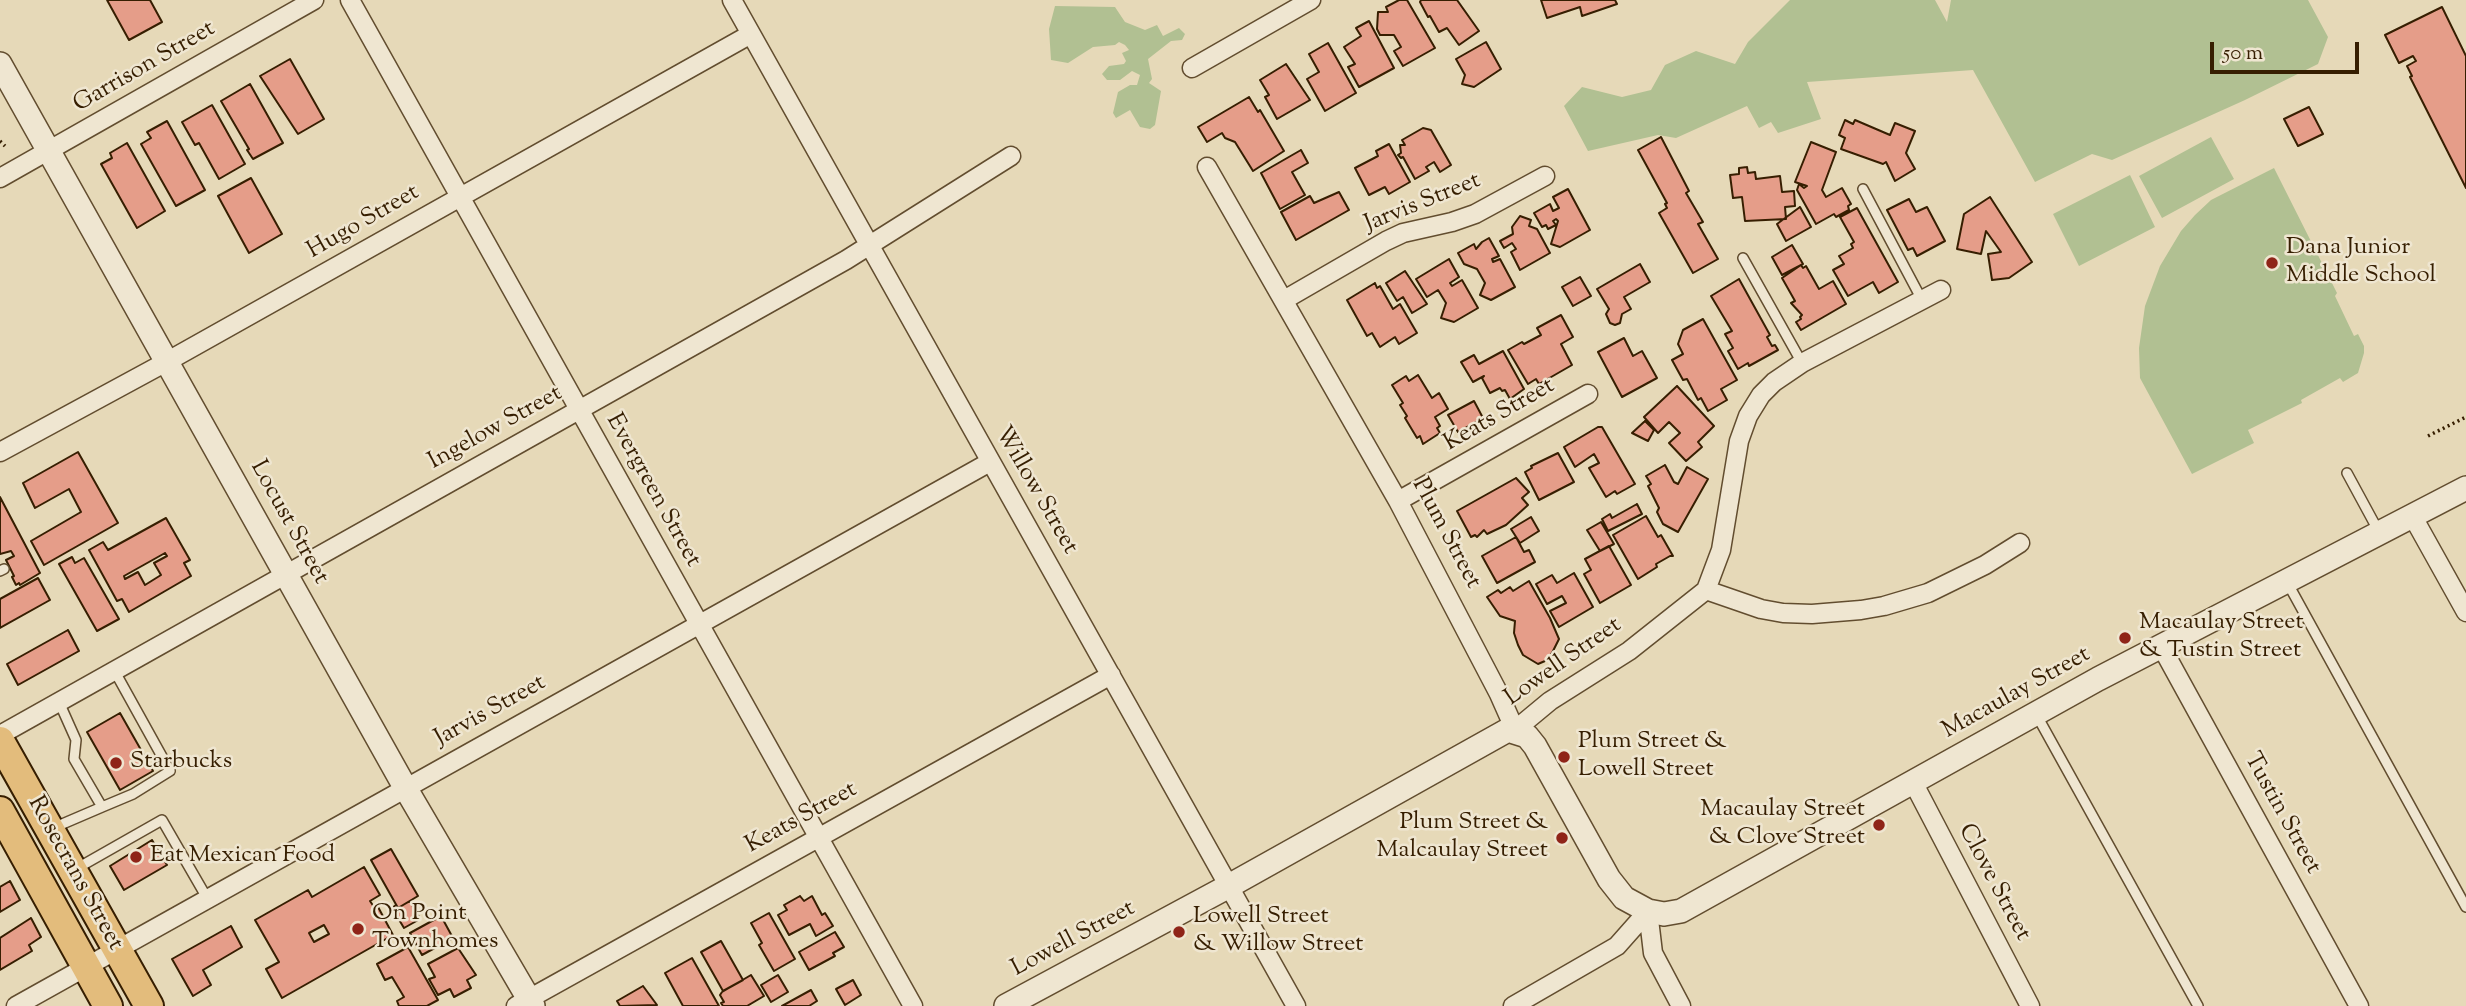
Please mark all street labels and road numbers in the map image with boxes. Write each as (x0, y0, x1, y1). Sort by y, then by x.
street label: Garrison Street (69, 16, 221, 120)
street label: Jarvis Street (1361, 168, 1485, 240)
street label: Hugo Street (303, 179, 425, 267)
street label: Keats Street (1440, 373, 1560, 459)
street label: Ingelow Street (424, 380, 568, 478)
street label: Evergreen Street (598, 409, 706, 573)
street label: Willow Street (987, 422, 1083, 560)
street label: Locust Street (242, 456, 334, 590)
street label: Plum Street (1404, 474, 1486, 594)
street label: Lowell Street (1500, 612, 1628, 714)
street label: Macaulay Street (1938, 641, 2096, 747)
street label: Jarvis Street (430, 670, 552, 754)
street label: Tustin Street (2236, 748, 2326, 880)
street label: Keats Street (741, 777, 863, 861)
street label: Rosecrans Street (20, 792, 128, 956)
street label: Clove Street (1950, 820, 2036, 946)
street label: Lowell Street (1007, 895, 1141, 985)

